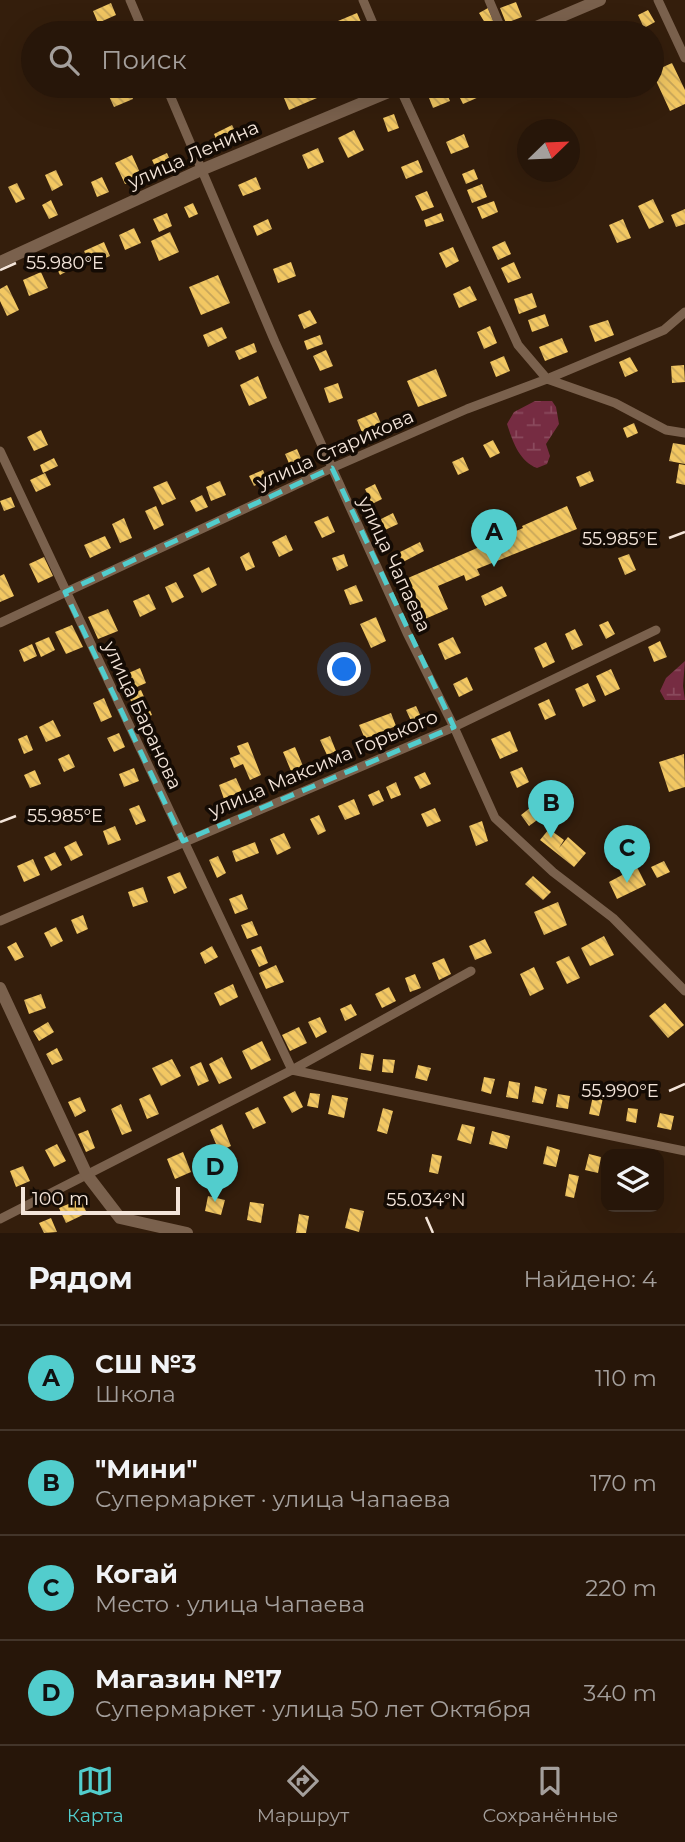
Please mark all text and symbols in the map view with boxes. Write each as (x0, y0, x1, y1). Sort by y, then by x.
search box (21, 21, 664, 98)
icon: search (45, 41, 83, 79)
text: Поиск (101, 44, 187, 76)
street label: улица Ленина (123, 115, 262, 194)
north arrow (517, 119, 580, 182)
text: 55.980°E (26, 252, 104, 274)
street label: улица Старикова (252, 405, 417, 495)
street label: улица Чапаева (353, 492, 436, 636)
pin: A (471, 509, 517, 567)
text: 55.985°E (582, 528, 658, 550)
street label: улица Баранова (98, 637, 187, 793)
your location (327, 652, 361, 686)
street label: улица Максима Горького (204, 705, 441, 823)
pin: B (528, 780, 574, 838)
text: 55.985°E (27, 805, 103, 827)
pin: C (604, 825, 650, 883)
text: 55.990°E (581, 1080, 659, 1102)
pin: D (192, 1144, 238, 1202)
map controls (601, 1149, 664, 1212)
button: layers (601, 1149, 664, 1212)
scale bar (21, 1184, 180, 1216)
text: 100 m (32, 1187, 89, 1210)
text: 55.034°N (386, 1189, 466, 1211)
text: Рядом (28, 1260, 133, 1297)
text: Найдено: 4 (523, 1265, 657, 1293)
text: СШ №3 (95, 1348, 197, 1380)
text: A (42, 1364, 60, 1392)
text: 110 m (595, 1364, 657, 1392)
text: Школа (95, 1380, 176, 1408)
text: "Мини" (95, 1453, 198, 1485)
text: B (42, 1469, 60, 1497)
text: 170 m (590, 1469, 657, 1497)
text: Супермаркет · улица Чапаева (95, 1485, 451, 1513)
text: Когай (95, 1558, 178, 1590)
text: C (43, 1574, 59, 1602)
text: 220 m (585, 1574, 657, 1602)
text: Место · улица Чапаева (95, 1590, 365, 1618)
text: Магазин №17 (95, 1663, 282, 1695)
text: D (42, 1679, 61, 1707)
text: 340 m (583, 1679, 657, 1707)
text: Супермаркет · улица 50 лет Октября (95, 1695, 532, 1723)
tab: Карта (67, 1762, 123, 1827)
tab: Маршрут (257, 1762, 349, 1827)
tab: Сохранённые (482, 1762, 618, 1827)

